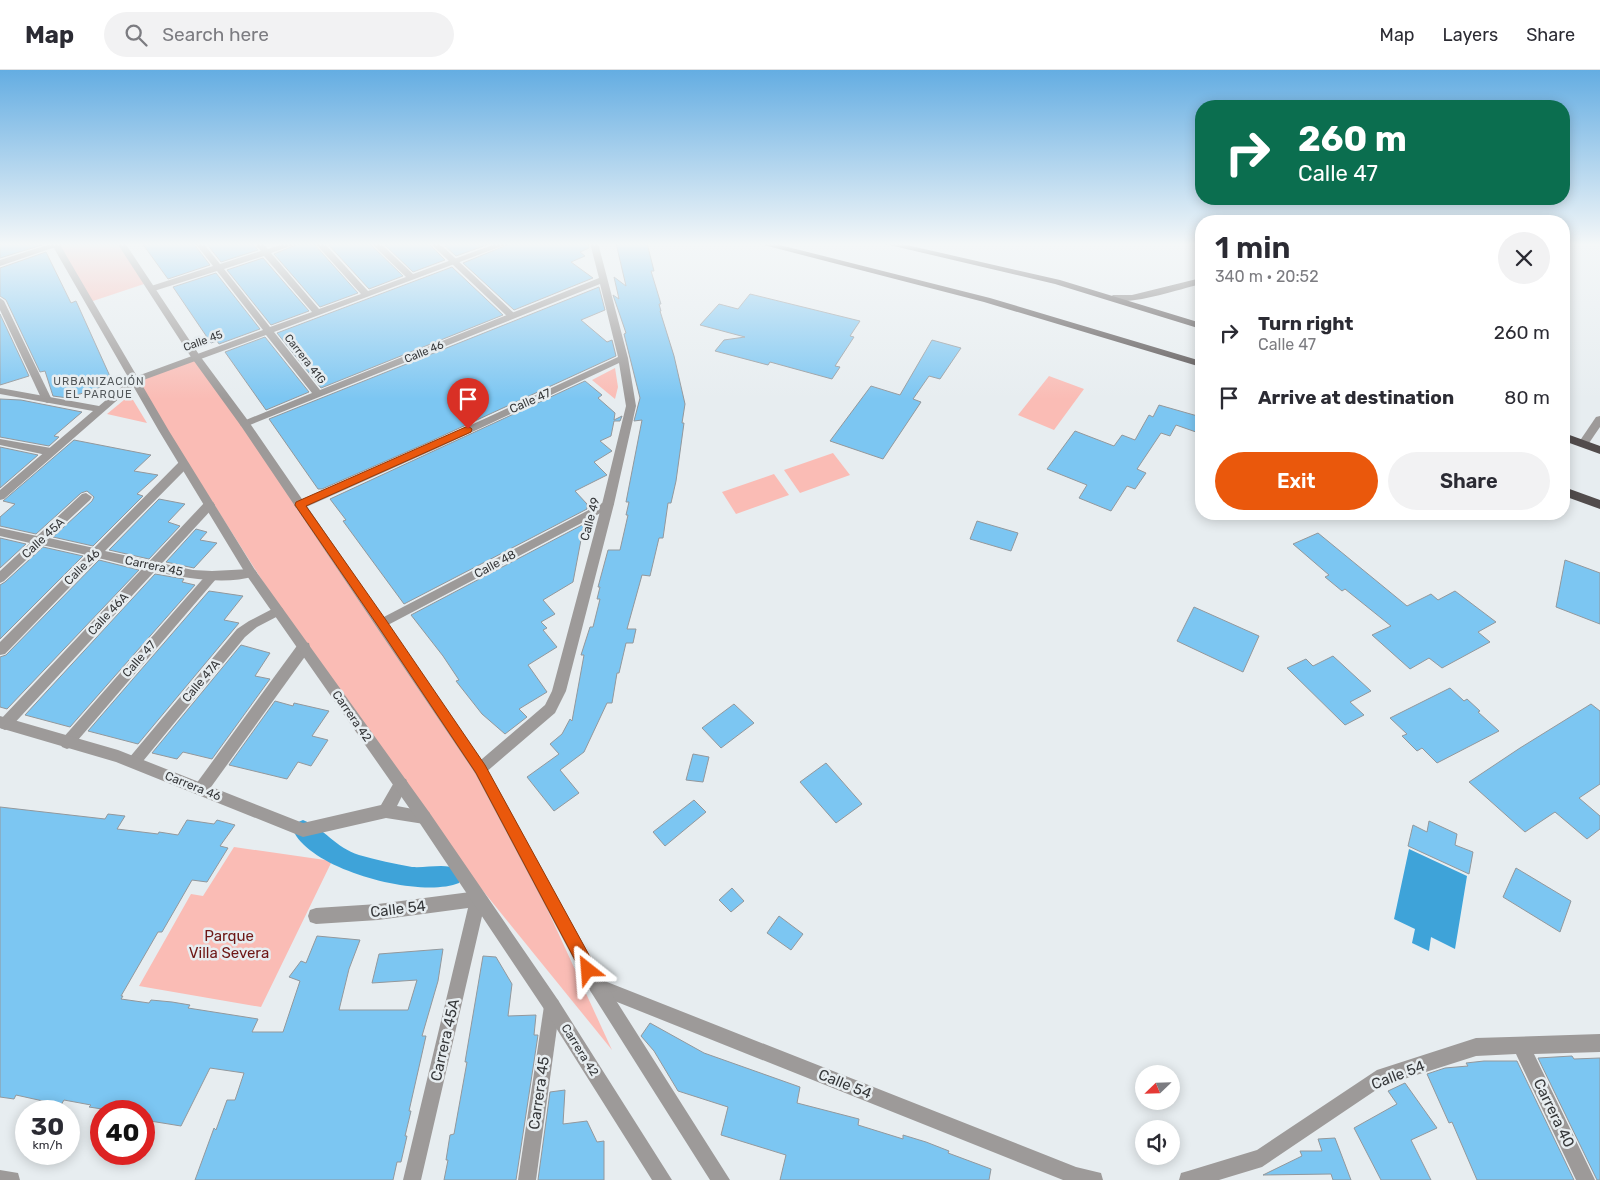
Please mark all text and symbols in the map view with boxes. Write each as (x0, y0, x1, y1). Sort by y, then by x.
search box (104, 12, 454, 57)
text: Map (25, 21, 74, 49)
icon: search (122, 21, 150, 49)
text: Search here (162, 23, 269, 46)
text: Map (1380, 24, 1415, 46)
text: Layers (1443, 24, 1498, 46)
text: Share (1526, 24, 1575, 46)
text: 260 m (1298, 118, 1407, 160)
icon: right (1215, 120, 1280, 185)
text: Calle 47 (1298, 160, 1378, 187)
text: 1 min (1215, 230, 1290, 266)
button: close (1498, 232, 1550, 284)
text: 340 m · 20:52 (1215, 267, 1319, 286)
text: Turn right (1258, 312, 1353, 335)
icon: right (1215, 319, 1243, 347)
text: 260 m (1494, 321, 1550, 344)
street label: Calle 45 (182, 328, 225, 354)
street label: Carrera 41G (282, 332, 328, 386)
text: Calle 47 (1258, 335, 1316, 354)
street label: Calle 46 (403, 338, 446, 366)
district label: URBANIZACIÓN EL PARQUE (53, 375, 145, 401)
pin (447, 378, 489, 429)
icon: arrive (1215, 384, 1243, 412)
icon: arrive (454, 385, 482, 413)
street label: Calle 47 (507, 386, 553, 416)
text: Arrive at destination (1258, 386, 1454, 409)
text: 80 m (1504, 386, 1550, 409)
button: Exit (1215, 452, 1378, 510)
button: Share (1388, 452, 1550, 510)
street label: Calle 49 (577, 496, 603, 542)
street label: Calle 45A (19, 515, 67, 561)
street label: Calle 46 (61, 546, 103, 588)
street label: Calle 48 (472, 547, 518, 581)
street label: Carrera 45 (124, 553, 184, 579)
street label: Calle 46A (85, 590, 131, 638)
street label: Calle 47 (119, 638, 159, 680)
street label: Calle 47A (179, 657, 223, 705)
street label: Carrera 42 (329, 688, 375, 744)
street label: Carrera 46 (163, 768, 223, 804)
street label: Calle 54 (369, 897, 427, 921)
park label: Parque Villa Severa (189, 927, 269, 962)
position arrow (561, 943, 613, 995)
street label: Carrera 45A (427, 997, 463, 1083)
street label: Carrera 42 (558, 1021, 602, 1079)
street label: Carrera 45 (525, 1055, 553, 1131)
street label: Calle 54 (1369, 1057, 1427, 1093)
street label: Calle 54 (816, 1065, 874, 1103)
north arrow (1135, 1065, 1180, 1110)
map controls (1135, 1065, 1180, 1165)
street label: Carrera 40 (1530, 1076, 1578, 1150)
speed limit sign: 40 (90, 1100, 155, 1165)
text: 30 (31, 1112, 64, 1141)
button: sound (1135, 1120, 1180, 1165)
text: km/h (33, 1138, 62, 1152)

